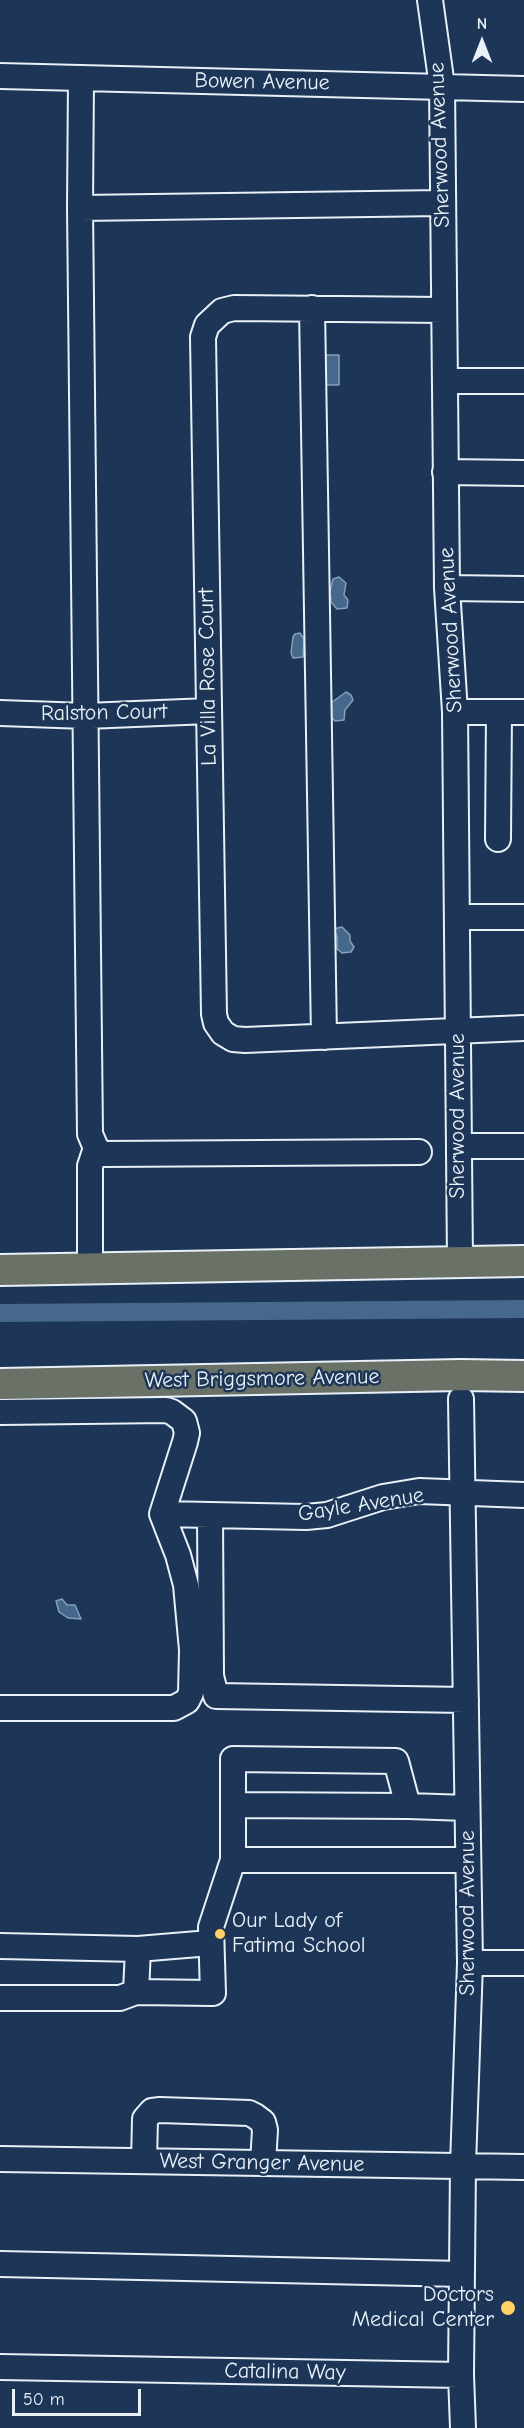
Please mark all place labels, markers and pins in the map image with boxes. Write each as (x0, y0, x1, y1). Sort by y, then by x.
place label: Our Lady of Fatima School (232, 1908, 366, 1960)
marker: Our Lady of Fatima School (213, 1927, 227, 1941)
place label: Doctors Medical Center (352, 2282, 494, 2334)
marker: Doctors Medical Center (499, 2299, 517, 2317)

